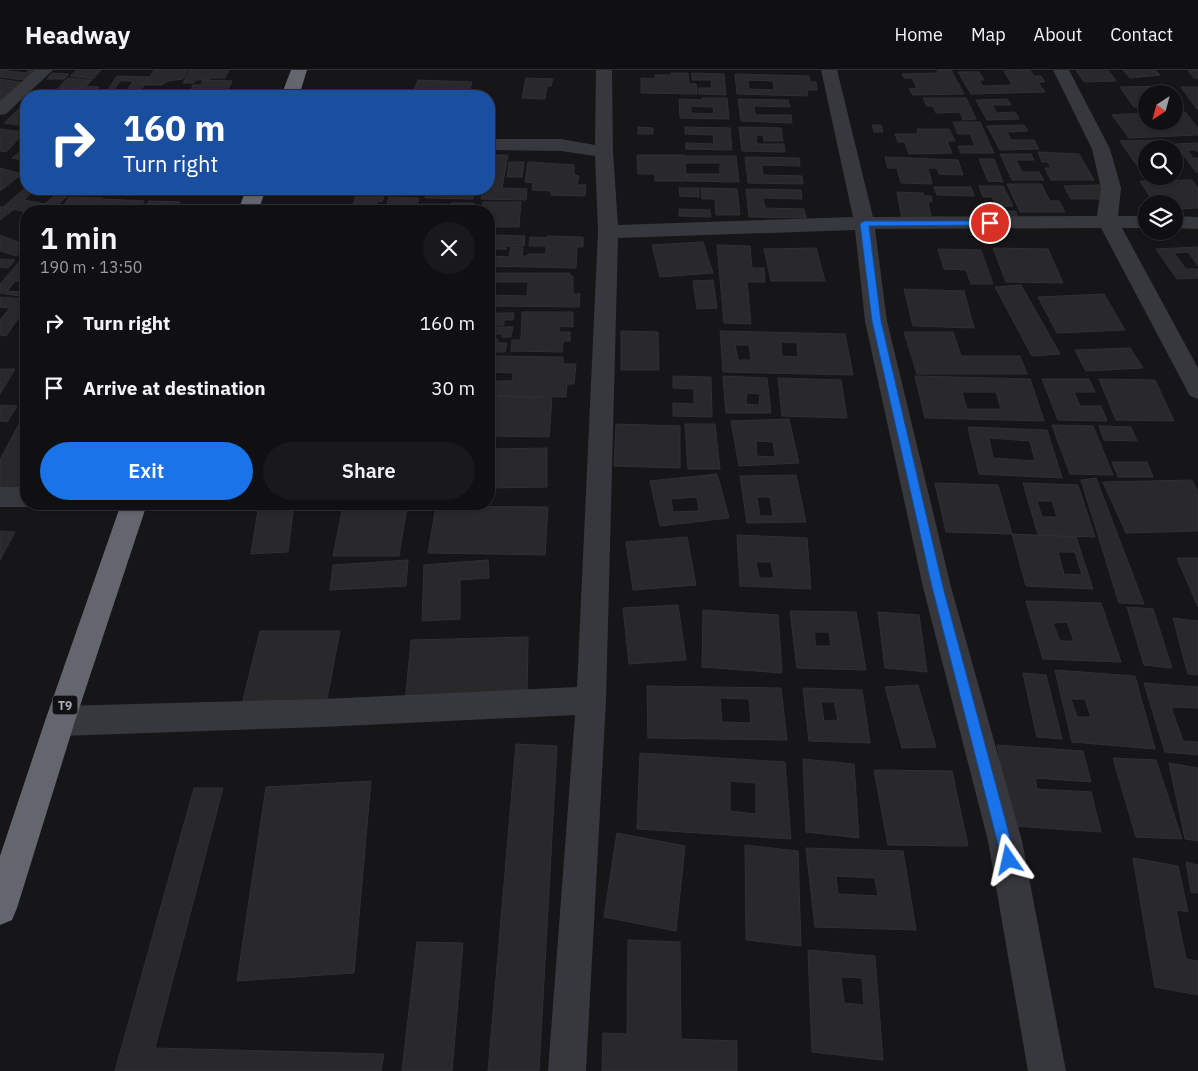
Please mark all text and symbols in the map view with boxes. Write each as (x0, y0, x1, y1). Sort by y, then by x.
text: Headway (25, 19, 130, 51)
text: Home (895, 23, 943, 46)
text: Map (971, 23, 1006, 46)
text: About (1034, 23, 1082, 46)
text: Contact (1110, 23, 1173, 46)
north arrow (1138, 85, 1182, 130)
map controls (1138, 85, 1183, 240)
text: 160 m (123, 105, 226, 151)
icon: right (40, 110, 105, 175)
button: search (1138, 140, 1183, 185)
text: Turn right (123, 149, 218, 178)
button: layers (1138, 195, 1183, 240)
pin (969, 202, 1011, 244)
icon: arrive (976, 209, 1004, 237)
text: 1 min (40, 218, 118, 257)
button: close (423, 222, 475, 274)
text: 190 m · 13:50 (40, 257, 142, 277)
icon: right (40, 309, 68, 337)
text: Turn right (83, 311, 170, 335)
text: 160 m (420, 311, 475, 335)
icon: arrive (40, 374, 68, 402)
text: Arrive at destination (83, 376, 266, 400)
text: 30 m (431, 376, 475, 400)
button: Exit (40, 442, 253, 500)
button: Share (263, 442, 475, 500)
road number: T9 (52, 696, 78, 714)
position arrow (982, 833, 1034, 885)

